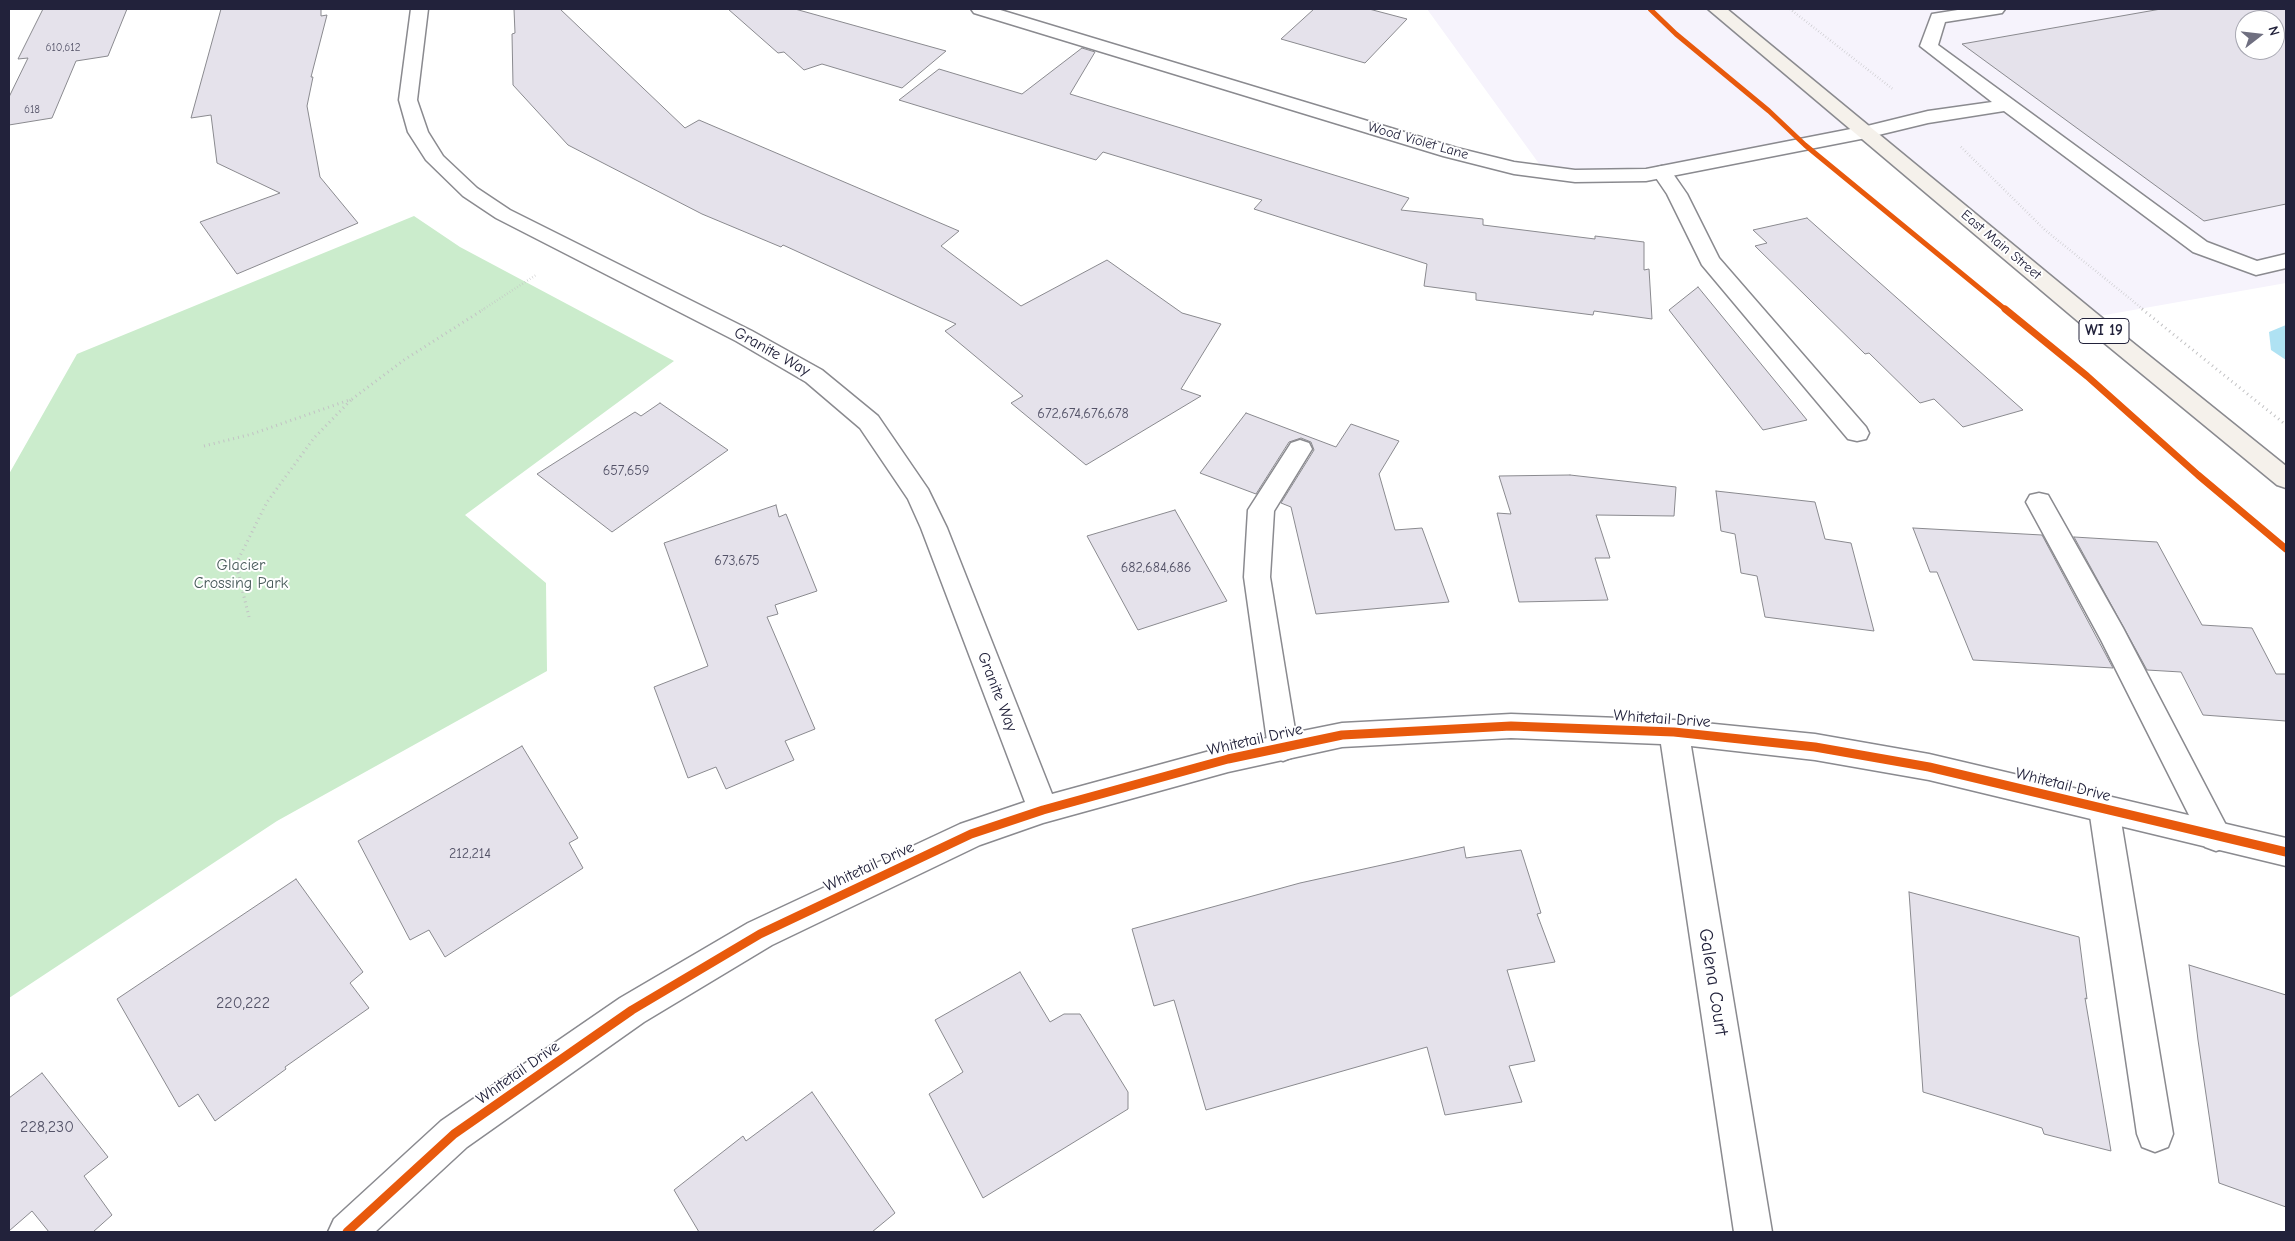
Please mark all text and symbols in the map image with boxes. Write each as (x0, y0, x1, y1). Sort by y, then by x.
north arrow (2235, 10, 2285, 60)
text: N (2265, 24, 2283, 38)
house number: 610,612 (46, 41, 80, 55)
house number: 618 (24, 103, 40, 117)
street label: Wood Violet Lane (1366, 119, 1470, 163)
street label: East Main Street (1957, 206, 2045, 284)
road number: WI 19 (2079, 318, 2129, 344)
street label: Granite Way (731, 323, 813, 381)
house number: 672,674,676,678 (1037, 406, 1129, 422)
house number: 657,659 (603, 463, 649, 479)
house number: 673,675 (714, 553, 760, 569)
park label: Glacier Crossing Park (194, 555, 288, 593)
house number: 682,684,686 (1121, 560, 1191, 576)
street label: Granite Way (973, 649, 1021, 735)
street label: Whitetail Drive (1613, 706, 1711, 732)
street label: Whitetail Drive (1205, 720, 1305, 760)
street label: Whitetail Drive (2013, 764, 2113, 806)
street label: Whitetail Drive (821, 838, 917, 896)
house number: 212,214 (449, 846, 491, 862)
street label: Galena Court (1693, 927, 1733, 1037)
house number: 220,222 (216, 993, 270, 1013)
street label: Whitetail Drive (473, 1037, 563, 1109)
house number: 228,230 (20, 1117, 74, 1137)

